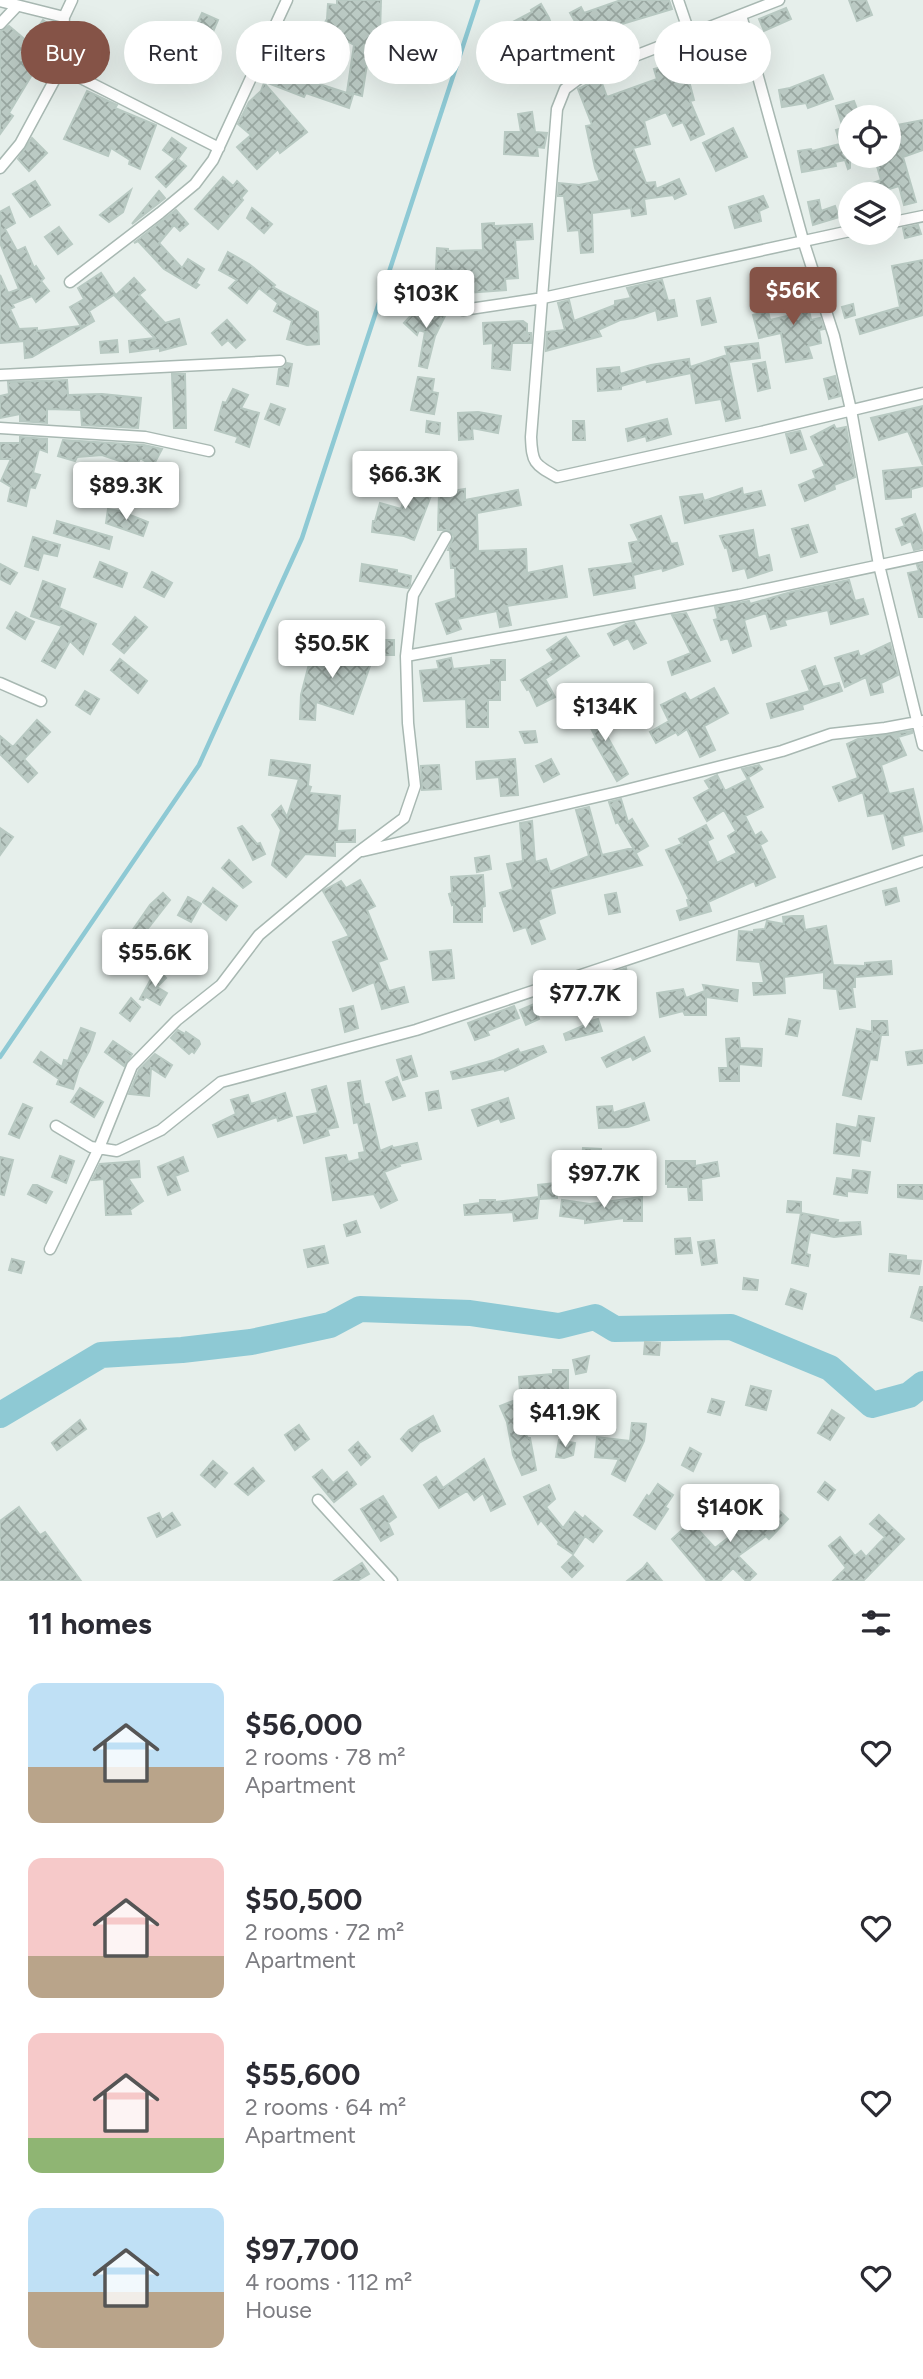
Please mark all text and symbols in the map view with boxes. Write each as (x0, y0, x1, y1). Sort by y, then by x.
chip: Buy (21, 21, 110, 84)
chip: Rent (124, 21, 222, 84)
chip: Filters (236, 21, 350, 84)
chip: New (364, 21, 462, 84)
chip: Apartment (476, 21, 640, 84)
chip: House (654, 21, 771, 84)
map controls (838, 105, 901, 245)
button: locate (838, 105, 901, 168)
button: layers (838, 182, 901, 245)
pin: $56K (752, 268, 834, 327)
pin: $103K (377, 270, 475, 330)
text: $56K (766, 276, 820, 304)
text: $103K (393, 279, 459, 307)
pin: $66.3K (348, 452, 462, 511)
text: $66.3K (368, 460, 442, 488)
pin: $89.3K (69, 462, 183, 522)
text: $89.3K (89, 471, 163, 499)
pin: $50.5K (275, 620, 389, 680)
text: $50.5K (294, 629, 370, 657)
pin: $134K (556, 684, 654, 743)
text: $134K (572, 692, 638, 720)
pin: $55.6K (98, 930, 212, 989)
text: $55.6K (118, 938, 192, 966)
pin: $77.7K (528, 970, 642, 1030)
text: $77.7K (549, 979, 621, 1007)
pin: $97.7K (547, 1150, 661, 1210)
text: $97.7K (568, 1159, 640, 1187)
pin: $41.9K (508, 1390, 622, 1449)
text: $41.9K (529, 1398, 601, 1426)
pin: $140K (681, 1484, 779, 1544)
text: $140K (696, 1493, 764, 1521)
icon: filters (857, 1604, 895, 1642)
text: 11 homes (28, 1605, 152, 1642)
text: $56,000 (245, 1706, 362, 1743)
icon: home (84, 1711, 168, 1795)
icon: heart (857, 1734, 895, 1772)
text: 2 rooms · 78 m² (245, 1743, 406, 1771)
text: Apartment (245, 1771, 356, 1799)
text: $50,500 (245, 1881, 363, 1918)
icon: home (84, 1886, 168, 1970)
icon: heart (857, 1909, 895, 1947)
text: 2 rooms · 72 m² (245, 1918, 404, 1946)
text: Apartment (245, 1946, 356, 1974)
text: $55,600 (245, 2056, 360, 2093)
icon: home (84, 2061, 168, 2145)
icon: heart (857, 2084, 895, 2122)
text: 2 rooms · 64 m² (245, 2093, 406, 2121)
text: Apartment (245, 2121, 356, 2149)
text: $97,700 (245, 2231, 359, 2268)
icon: home (84, 2236, 168, 2320)
icon: heart (857, 2259, 895, 2297)
text: 4 rooms · 112 m² (245, 2268, 412, 2296)
text: House (245, 2296, 312, 2324)

